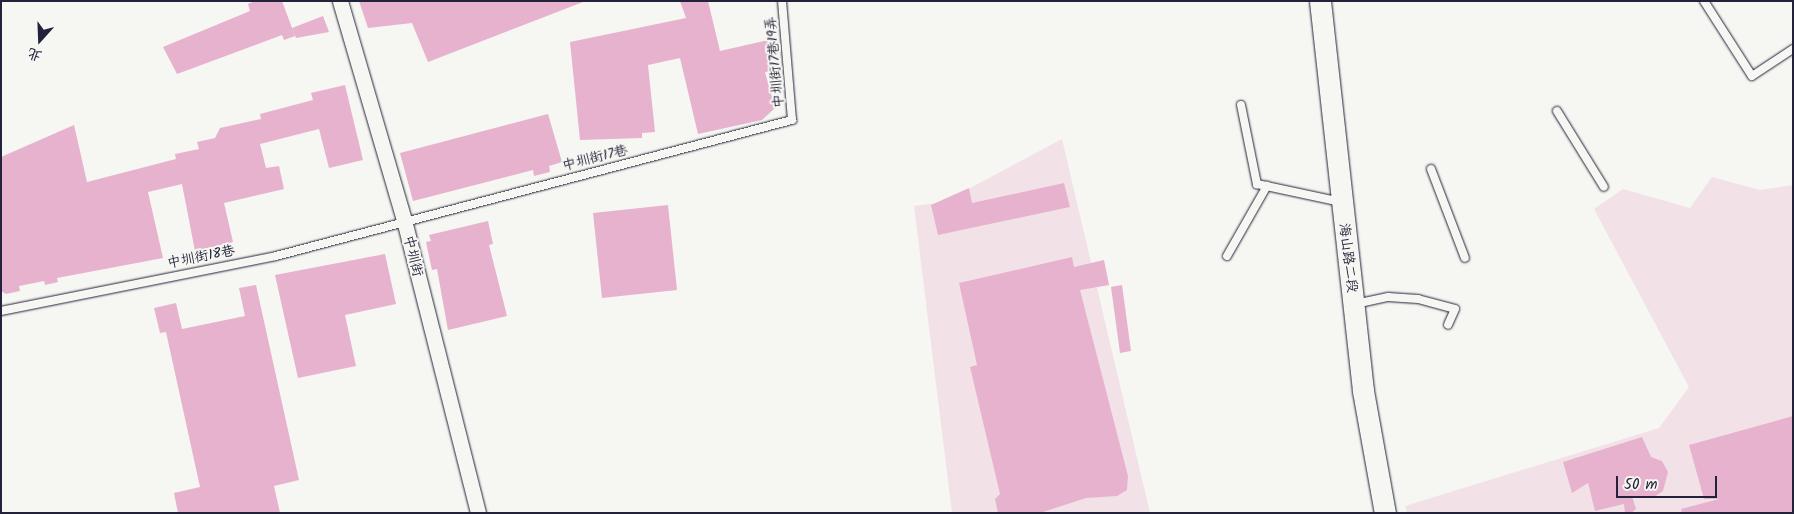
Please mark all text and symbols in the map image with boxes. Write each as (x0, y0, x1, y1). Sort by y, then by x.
north arrow (15, 15, 65, 65)
street label: 中圳街17巷19弄 (763, 15, 787, 109)
text: 北 (25, 41, 45, 67)
street label: 中圳街17巷 (561, 142, 629, 174)
street label: 海山路二段 (1335, 222, 1361, 294)
street label: 中圳街 (400, 234, 426, 278)
street label: 中圳街18巷 (166, 242, 236, 272)
scale bar (1619, 466, 1720, 498)
text: 50 m (1624, 473, 1658, 497)

